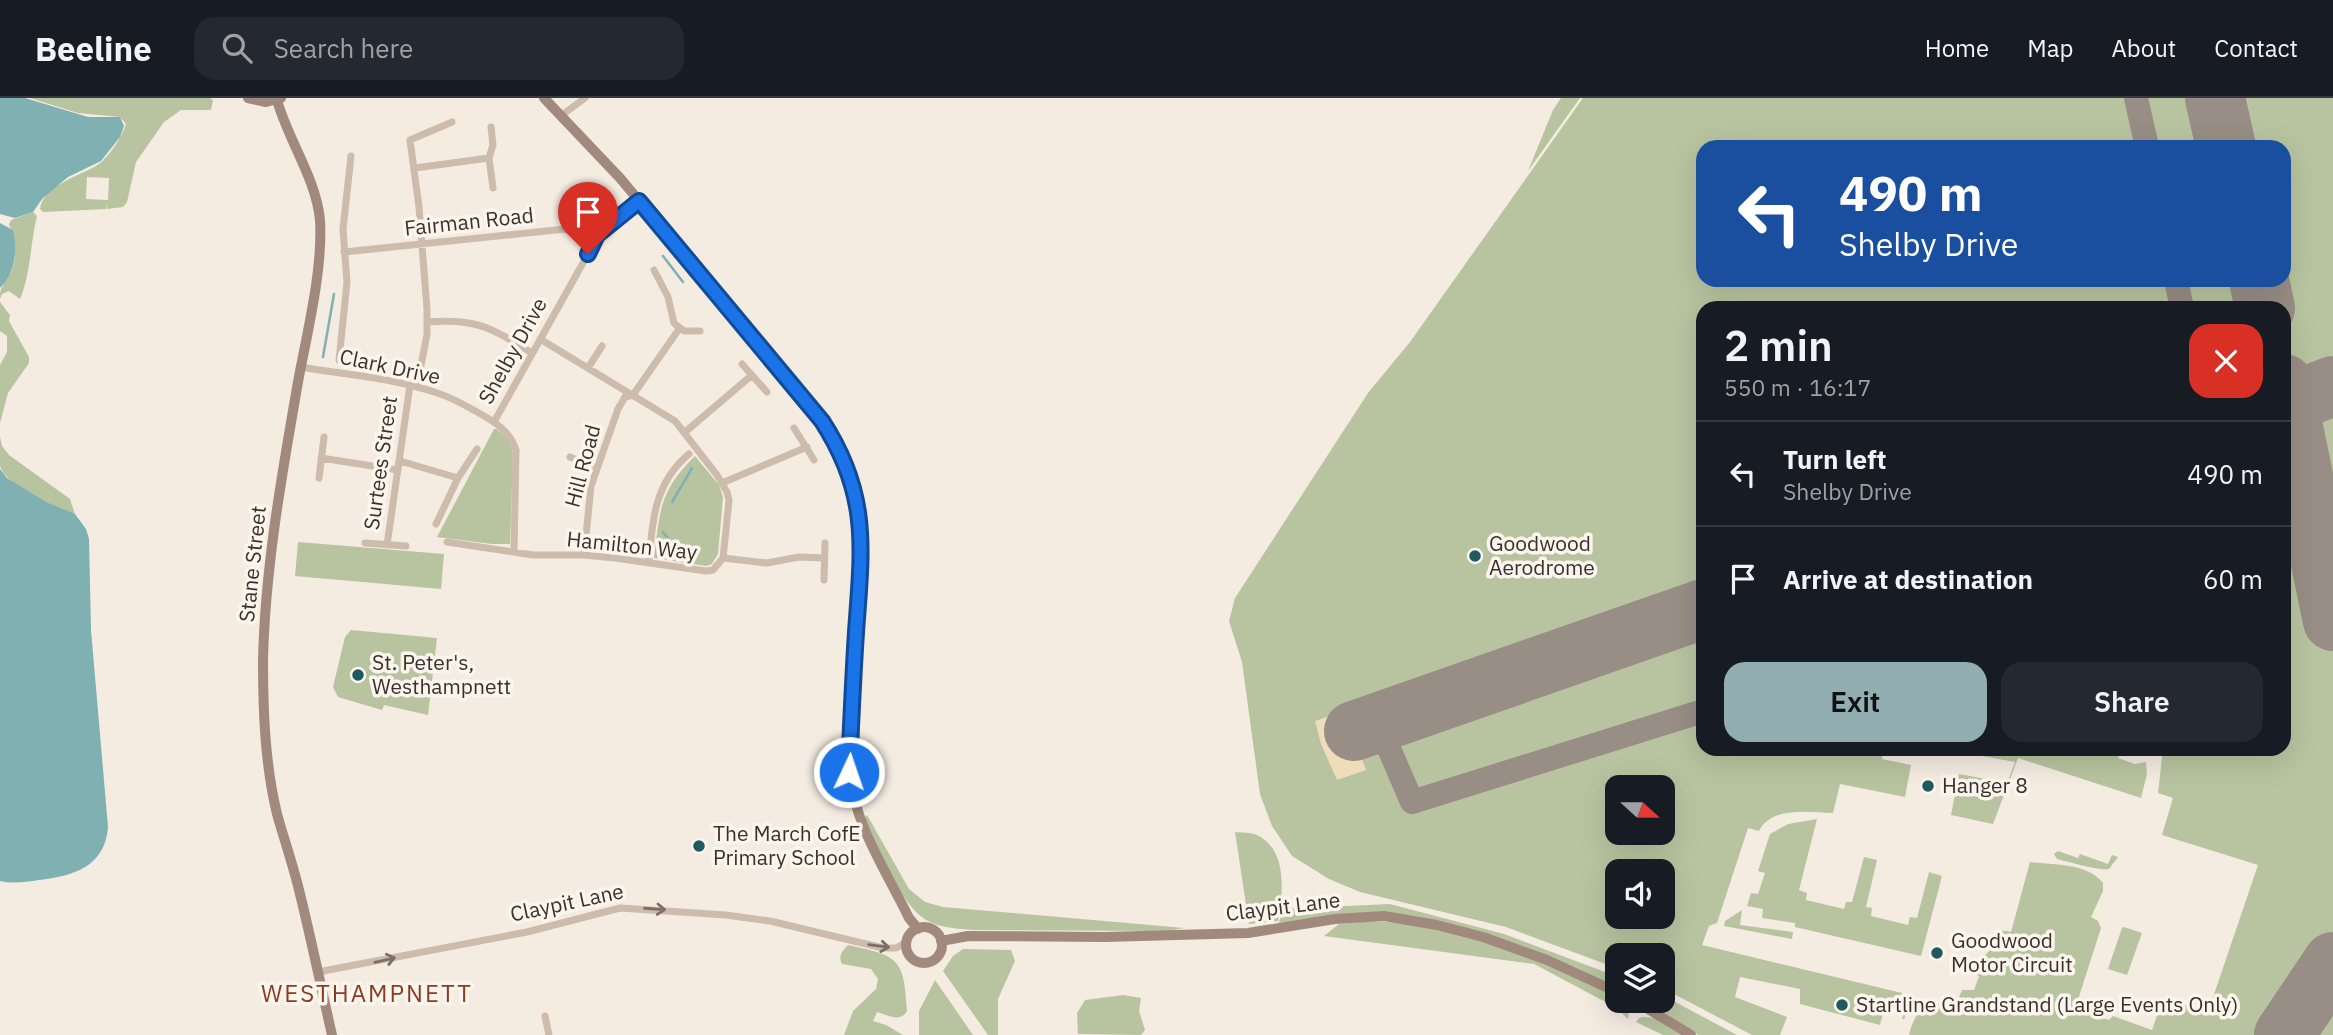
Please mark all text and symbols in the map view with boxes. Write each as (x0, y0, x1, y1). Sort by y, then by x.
search box (194, 17, 684, 80)
text: Beeline (35, 27, 152, 70)
icon: search (218, 29, 256, 67)
text: Search here (274, 31, 413, 65)
text: Home (1925, 32, 1989, 64)
text: Map (2027, 32, 2073, 64)
text: About (2111, 32, 2176, 64)
text: Contact (2214, 32, 2298, 64)
text: 490 m (1839, 161, 1983, 224)
icon: left (1724, 168, 1815, 259)
pin (558, 182, 618, 254)
icon: arrive (569, 193, 607, 231)
street label: Fairman Road (403, 200, 535, 242)
text: Shelby Drive (1839, 223, 2018, 265)
street label: Shelby Drive (471, 292, 553, 409)
text: 2 min (1724, 318, 1833, 373)
button: close (2189, 324, 2263, 398)
street label: Clark Drive (337, 342, 443, 390)
text: 550 m · 16:17 (1724, 372, 1871, 402)
street label: Surtees Street (357, 394, 403, 532)
street label: Hill Road (558, 421, 607, 510)
text: Turn left (1783, 442, 1886, 476)
icon: left (1724, 455, 1762, 493)
text: 490 m (2187, 457, 2263, 491)
text: Shelby Drive (1783, 476, 1912, 506)
street label: Stane Street (232, 504, 272, 623)
street label: Hamilton Way (565, 524, 699, 566)
place label: Goodwood Aerodrome (1489, 529, 1595, 581)
marker: Goodwood Aerodrome (1467, 548, 1483, 564)
icon: arrive (1724, 560, 1762, 598)
text: Arrive at destination (1783, 562, 2033, 596)
text: 60 m (2203, 562, 2263, 596)
place label: St. Peter's, Westhampnett (372, 648, 511, 700)
button: Exit (1724, 662, 1987, 742)
button: Share (2001, 662, 2263, 742)
marker: St. Peter's, Westhampnett (350, 667, 366, 683)
position arrow (812, 735, 886, 809)
place label: Hanger 8 (1942, 771, 2028, 799)
north arrow (1605, 775, 1675, 845)
map controls (1605, 775, 1675, 1013)
marker: Hanger 8 (1920, 778, 1936, 794)
place label: The March CofE Primary School (713, 819, 860, 871)
marker: The March CofE Primary School (691, 838, 707, 854)
button: sound (1605, 859, 1675, 929)
street label: Claypit Lane (508, 876, 626, 928)
street label: Claypit Lane (1224, 885, 1342, 927)
one-way arrow (644, 903, 666, 916)
place label: Goodwood Motor Circuit (1951, 926, 2073, 978)
one-way arrow (867, 940, 890, 953)
button: layers (1605, 943, 1675, 1013)
marker: Goodwood Motor Circuit (1929, 945, 1945, 961)
one-way arrow (373, 953, 396, 966)
district label: WESTHAMPNETT (261, 977, 473, 1009)
place label: Startline Grandstand (Large Events Only) (1856, 990, 2238, 1018)
marker: Startline Grandstand (Large Events Only) (1834, 997, 1850, 1013)

